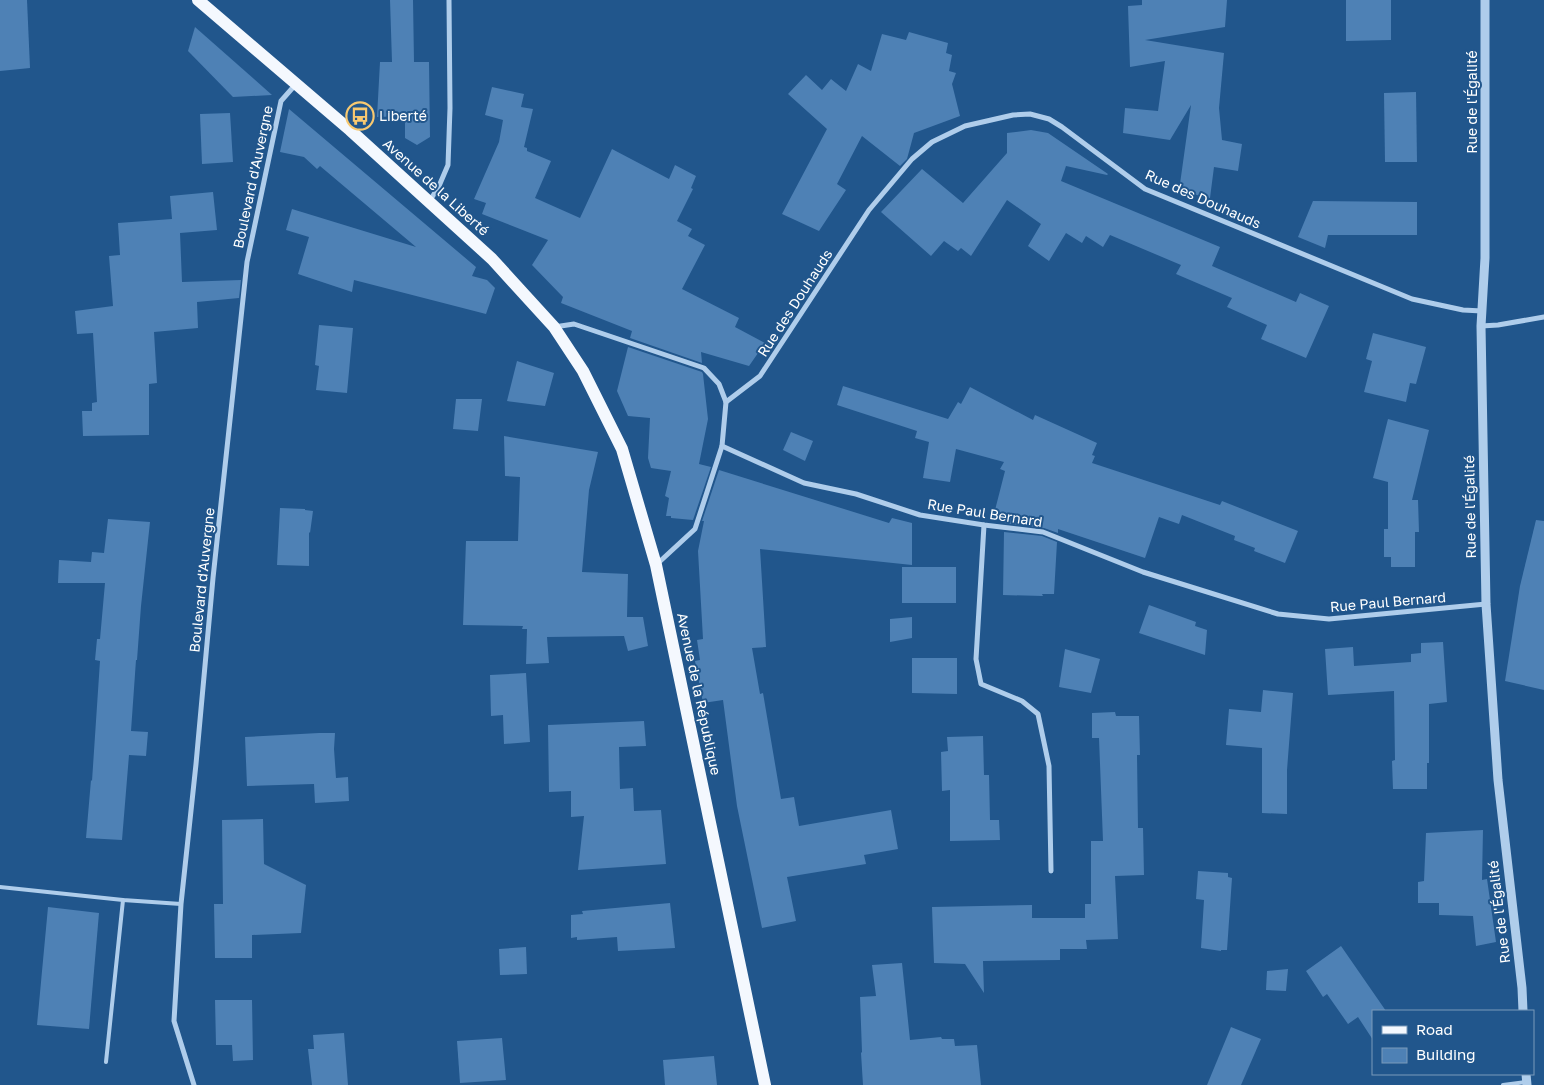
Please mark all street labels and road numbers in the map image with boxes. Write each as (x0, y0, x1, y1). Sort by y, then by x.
street label: Rue de l'Égalité (1463, 50, 1480, 154)
street label: Boulevard d'Auvergne (229, 104, 276, 250)
street label: Avenue de la Liberté (380, 134, 493, 239)
street label: Rue des Douhauds (1143, 165, 1264, 232)
street label: Rue des Douhauds (754, 246, 836, 360)
street label: Rue de l'Égalité (1460, 455, 1479, 559)
street label: Rue Paul Bernard (926, 495, 1044, 530)
street label: Boulevard d'Auvergne (185, 507, 218, 653)
street label: Rue Paul Bernard (1329, 588, 1447, 615)
street label: Avenue de la République (674, 611, 725, 777)
street label: Rue de l'Égalité (1484, 860, 1513, 964)

